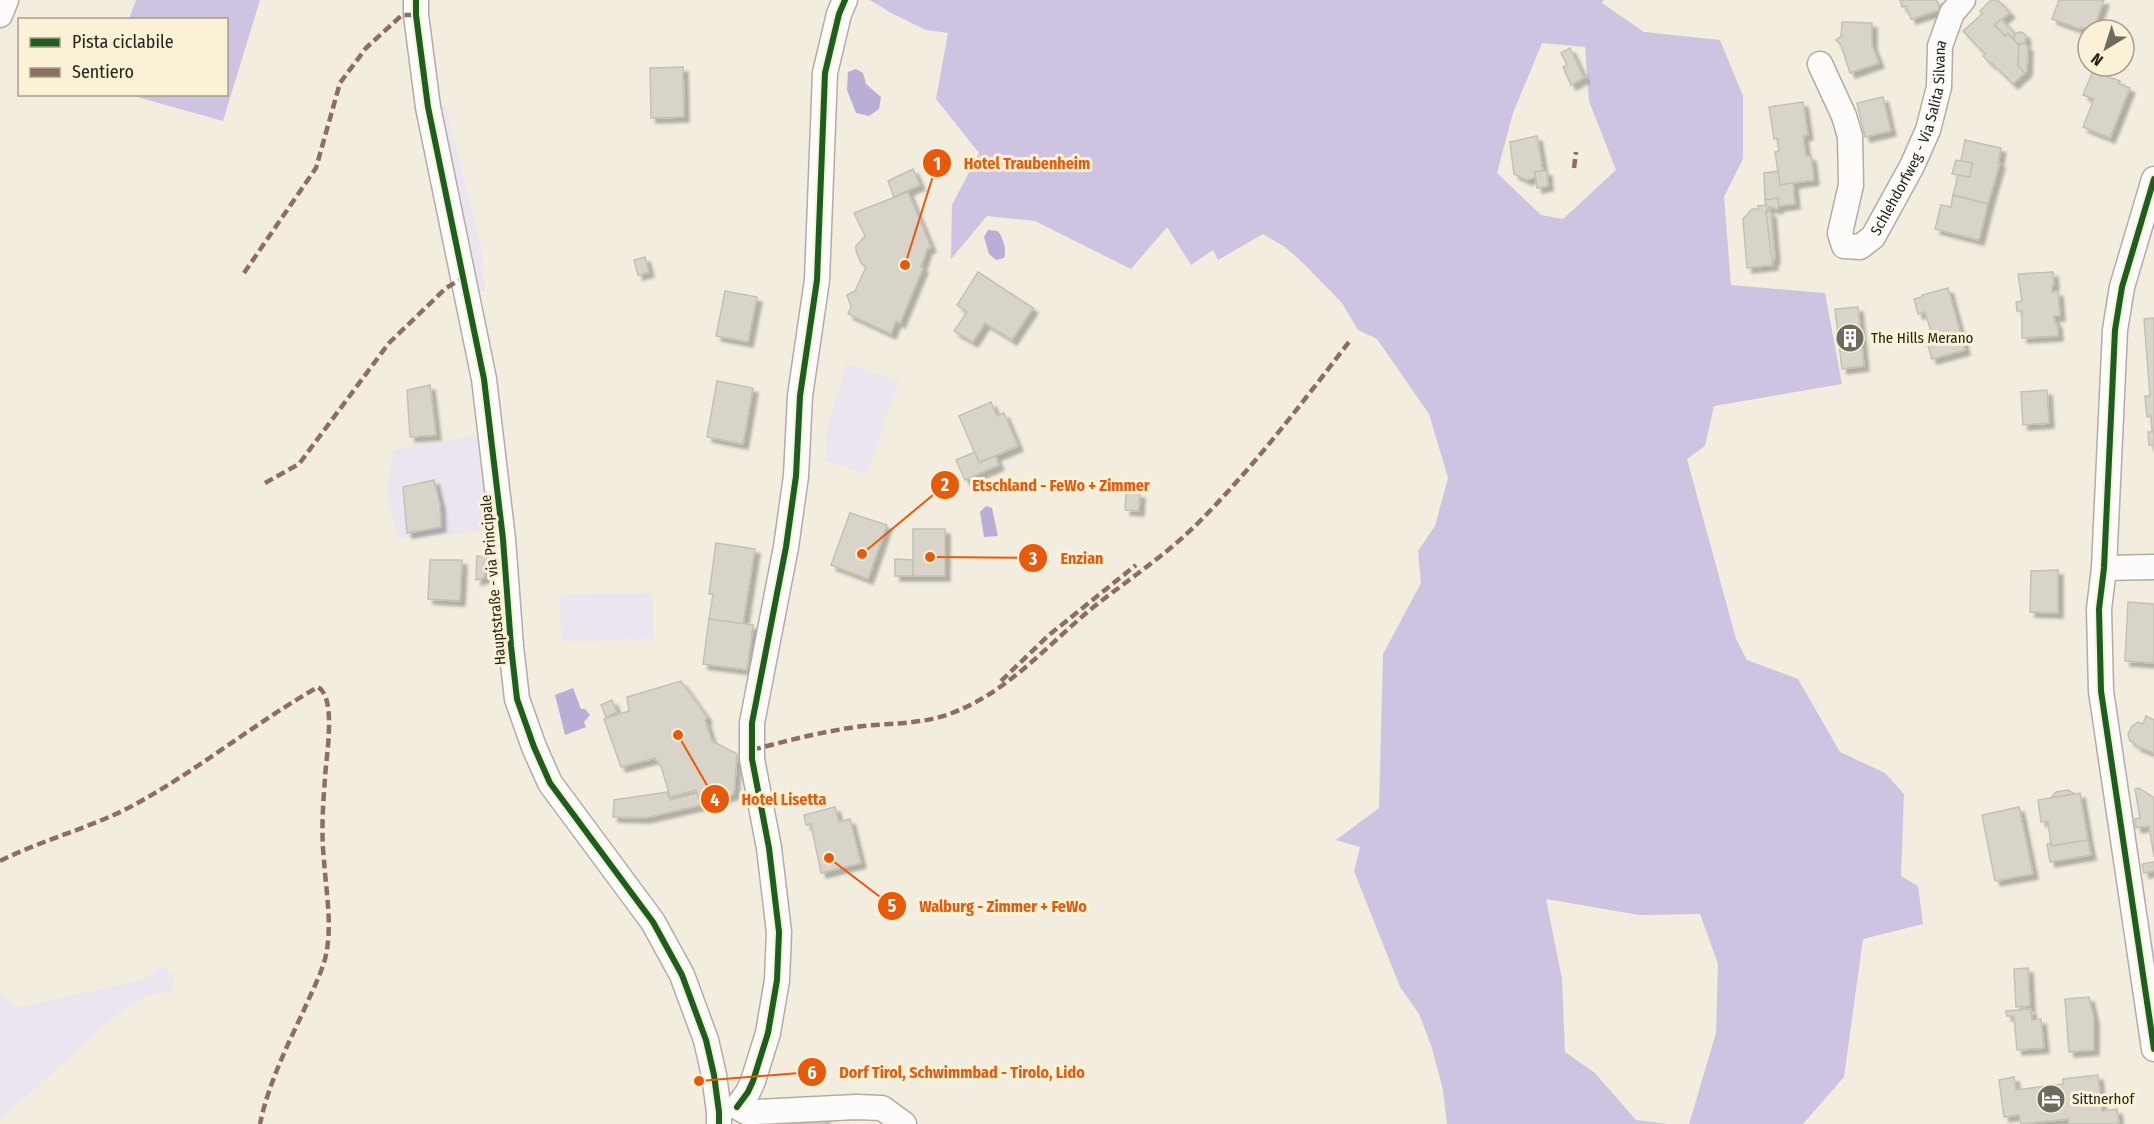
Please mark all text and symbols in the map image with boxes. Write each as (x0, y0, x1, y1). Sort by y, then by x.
legend (18, 18, 228, 96)
north arrow (2076, 18, 2136, 78)
text: Pista ciclabile (72, 31, 174, 53)
street label: Schlehdorfweg - Via Salita Silvana (1867, 37, 1950, 238)
text: N (2087, 49, 2107, 70)
text: Sentiero (72, 61, 134, 83)
callout: Hotel Traubenheim (922, 146, 1102, 180)
text: 1 (933, 153, 941, 175)
text: Hotel Traubenheim (964, 154, 1090, 173)
building icon: The Hills Merano (1834, 322, 1866, 354)
place label: The Hills Merano (1871, 329, 1974, 347)
callout: Etschland - FeWo + Zimmer (930, 468, 1162, 502)
text: 2 (940, 474, 949, 496)
text: Etschland - FeWo + Zimmer (972, 476, 1150, 495)
street label: Hauptstraße - via Principale (477, 494, 509, 666)
callout: Enzian (1018, 541, 1115, 575)
text: 3 (1028, 548, 1038, 570)
text: Enzian (1061, 549, 1103, 568)
callout: Hotel Lisetta (700, 782, 839, 816)
text: 4 (710, 789, 720, 811)
text: Hotel Lisetta (741, 790, 827, 809)
callout: Walburg - Zimmer + FeWo (877, 889, 1098, 923)
text: 5 (888, 895, 897, 917)
text: Walburg - Zimmer + FeWo (919, 897, 1087, 916)
callout: Dorf Tirol, Schwimmbad - Tirolo, Lido (797, 1055, 1096, 1089)
text: 6 (807, 1062, 817, 1084)
text: Dorf Tirol, Schwimmbad - Tirolo, Lido (839, 1063, 1085, 1082)
hotel icon: Sittnerhof (2035, 1083, 2067, 1115)
place label: Sittnerhof (2072, 1090, 2135, 1108)

